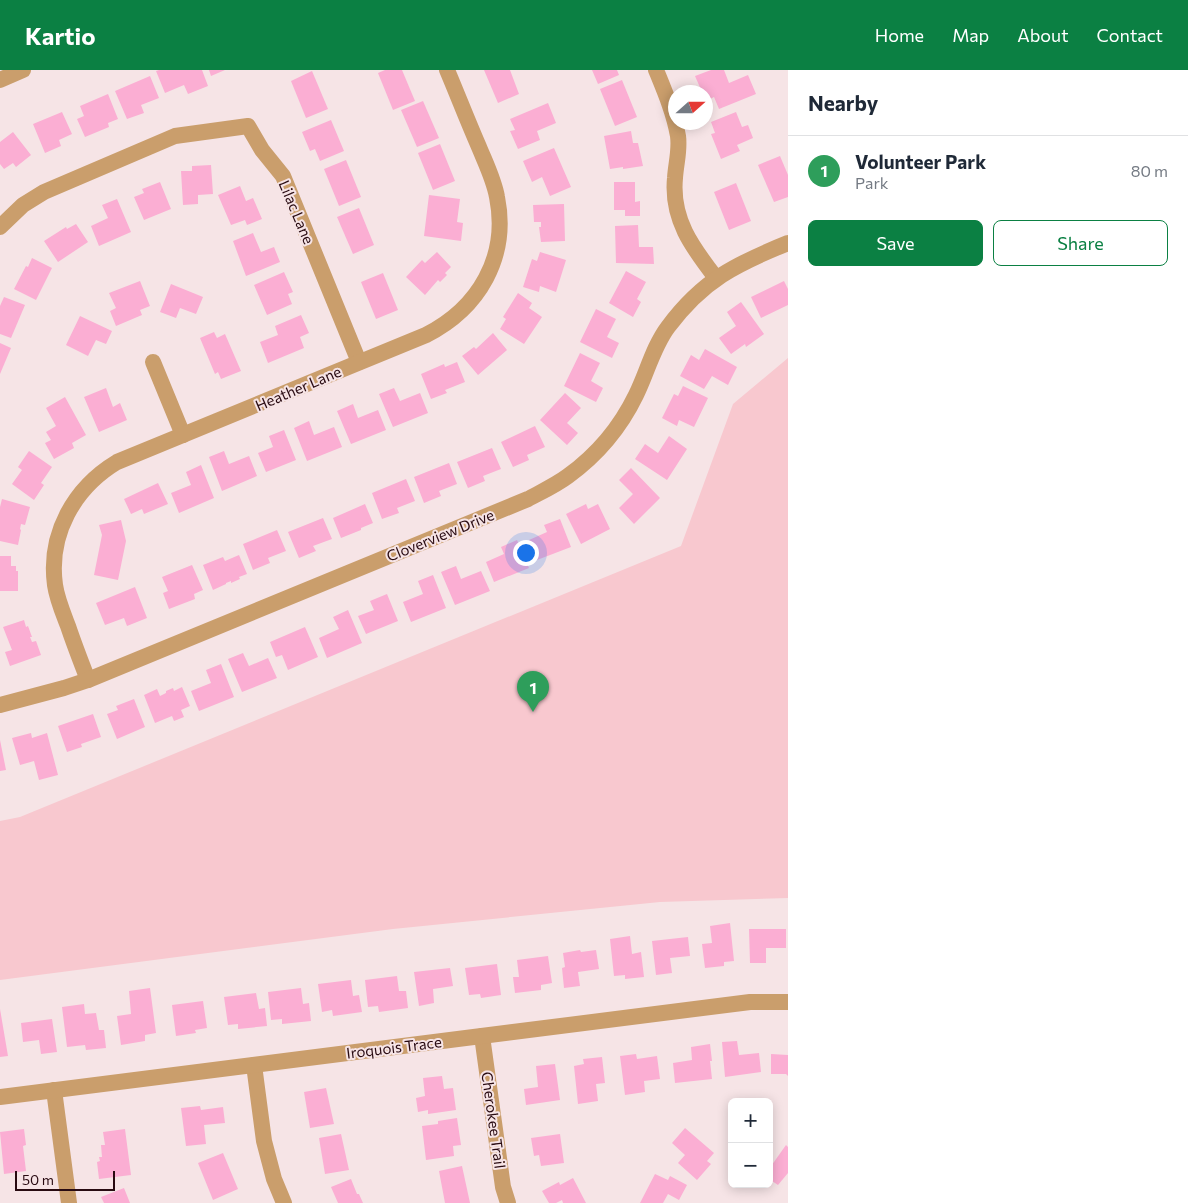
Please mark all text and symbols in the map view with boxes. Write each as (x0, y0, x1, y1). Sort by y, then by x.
text: Kartio (25, 21, 95, 50)
text: Home (875, 24, 924, 46)
text: Map (952, 24, 989, 46)
text: About (1017, 24, 1069, 46)
text: Contact (1097, 24, 1163, 46)
north arrow (668, 85, 713, 130)
text: Nearby (808, 90, 878, 115)
text: Volunteer Park (855, 150, 986, 173)
text: 1 (820, 161, 828, 180)
text: 80 m (1131, 161, 1168, 180)
text: Park (855, 173, 888, 192)
street label: Lilac Lane (276, 177, 318, 247)
button: Save (808, 220, 983, 266)
button: Share (993, 220, 1168, 266)
street label: Heather Lane (252, 362, 344, 414)
street label: Cloverview Drive (384, 505, 497, 565)
your location (513, 540, 539, 566)
pin: 1 (517, 671, 549, 712)
street label: Iroquois Trace (345, 1032, 443, 1062)
street label: Cherokee Trail (478, 1070, 510, 1170)
map controls (728, 1098, 773, 1188)
button: + (728, 1098, 773, 1143)
button: − (728, 1143, 773, 1188)
scale bar (15, 1168, 115, 1191)
text: 50 m (22, 1171, 54, 1188)

